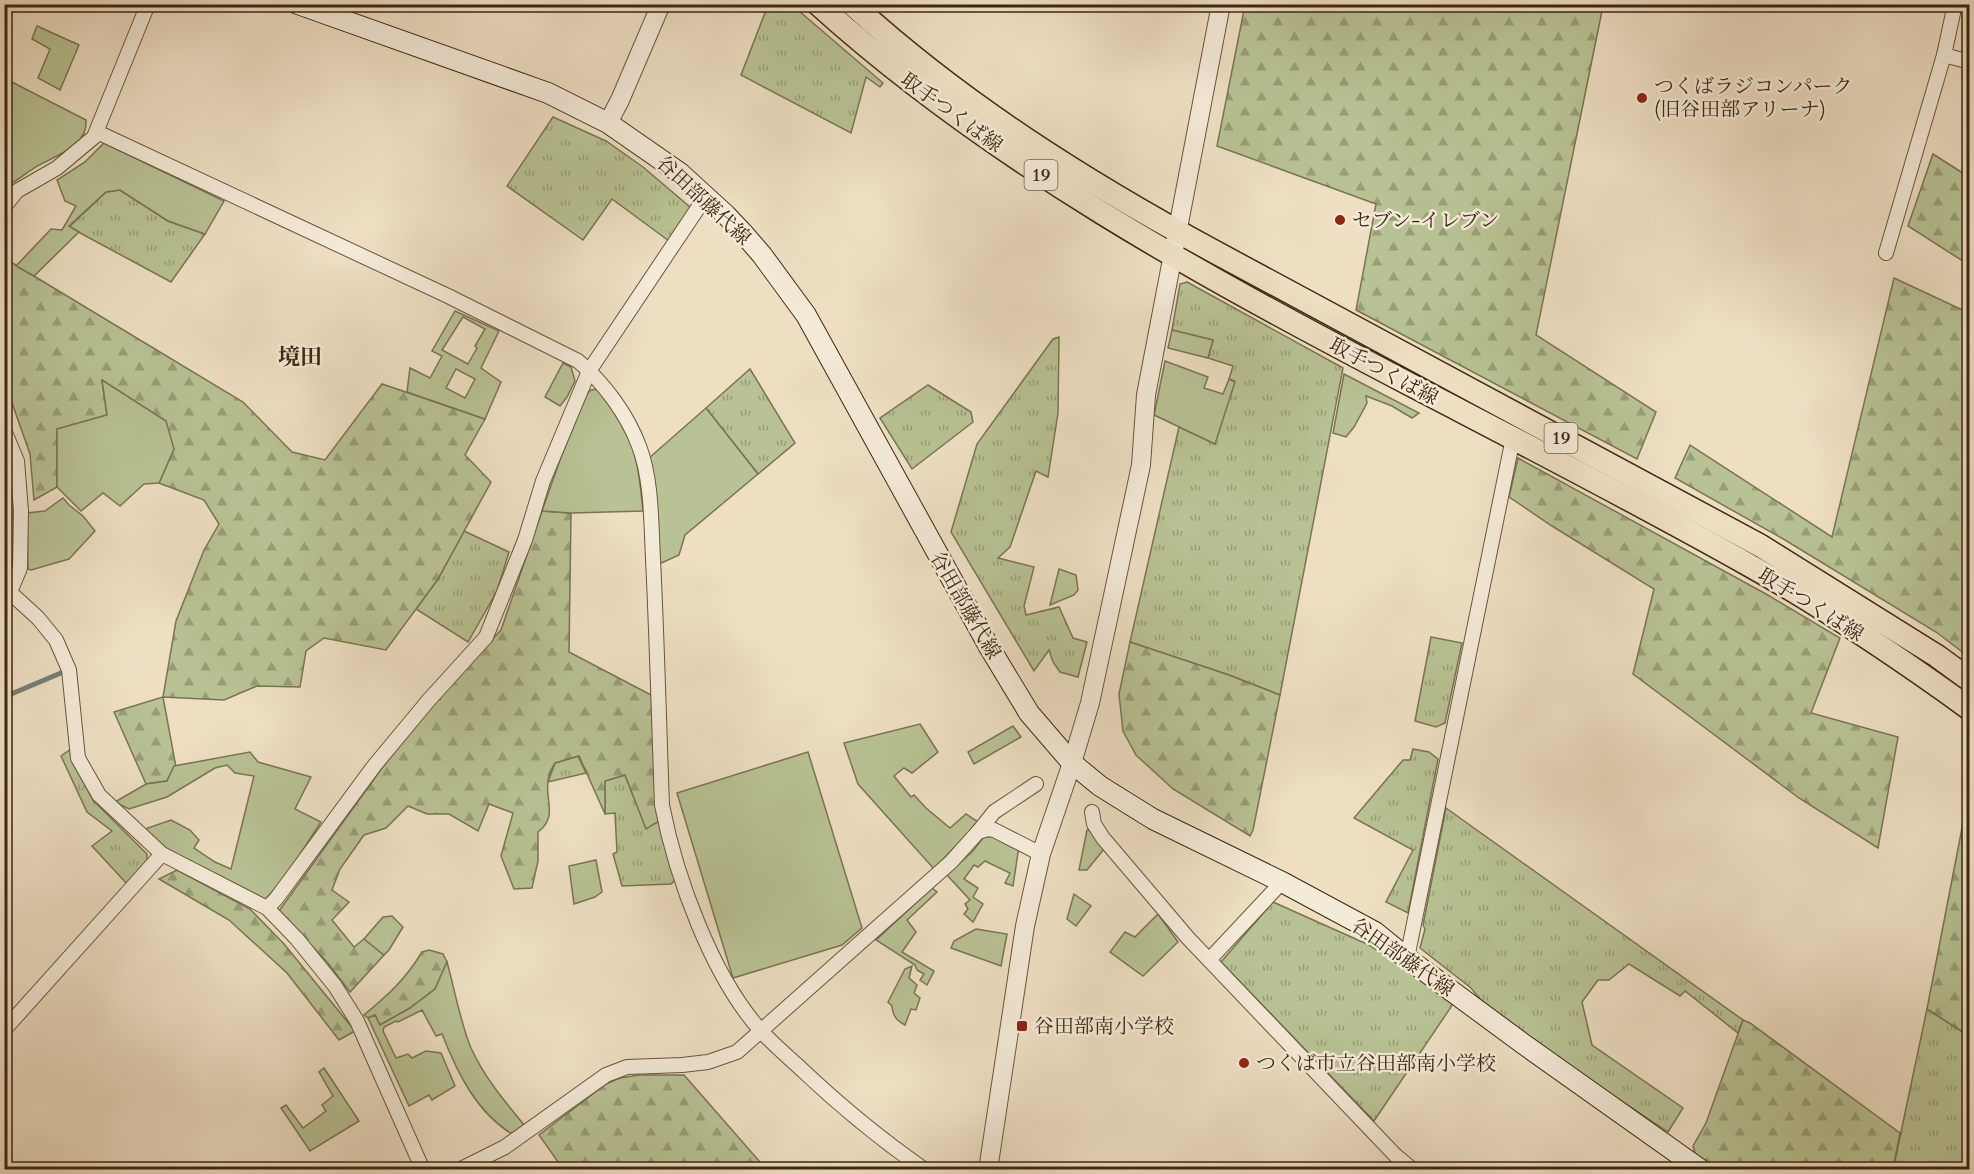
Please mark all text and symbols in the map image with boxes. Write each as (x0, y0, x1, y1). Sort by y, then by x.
street label: 取手つくば線 (895, 66, 1008, 159)
place label: つくばラジコンパーク (旧谷田部アリーナ) (1654, 73, 1853, 123)
marker: つくばラジコンパーク (旧谷田部アリーナ) (1635, 91, 1649, 105)
street label: 谷田部藤代線 (651, 150, 757, 251)
road number: 19 (1024, 160, 1058, 190)
place label: セブン-イレブン (1352, 207, 1499, 234)
marker: セブン-イレブン (1333, 213, 1347, 227)
street label: 取手つくば線 (1324, 331, 1443, 412)
district label: 境田 (278, 342, 322, 372)
road number: 19 (1544, 423, 1578, 453)
street label: 谷田部藤代線 (924, 547, 1007, 664)
street label: 取手つくば線 (1753, 561, 1869, 648)
street label: 谷田部藤代線 (1346, 912, 1460, 1003)
place label: 谷田部南小学校 (1034, 1013, 1174, 1040)
marker: 谷田部南小学校 (1015, 1019, 1029, 1033)
place label: つくば市立谷田部南小学校 (1256, 1050, 1496, 1077)
marker: つくば市立谷田部南小学校 (1237, 1056, 1251, 1070)

